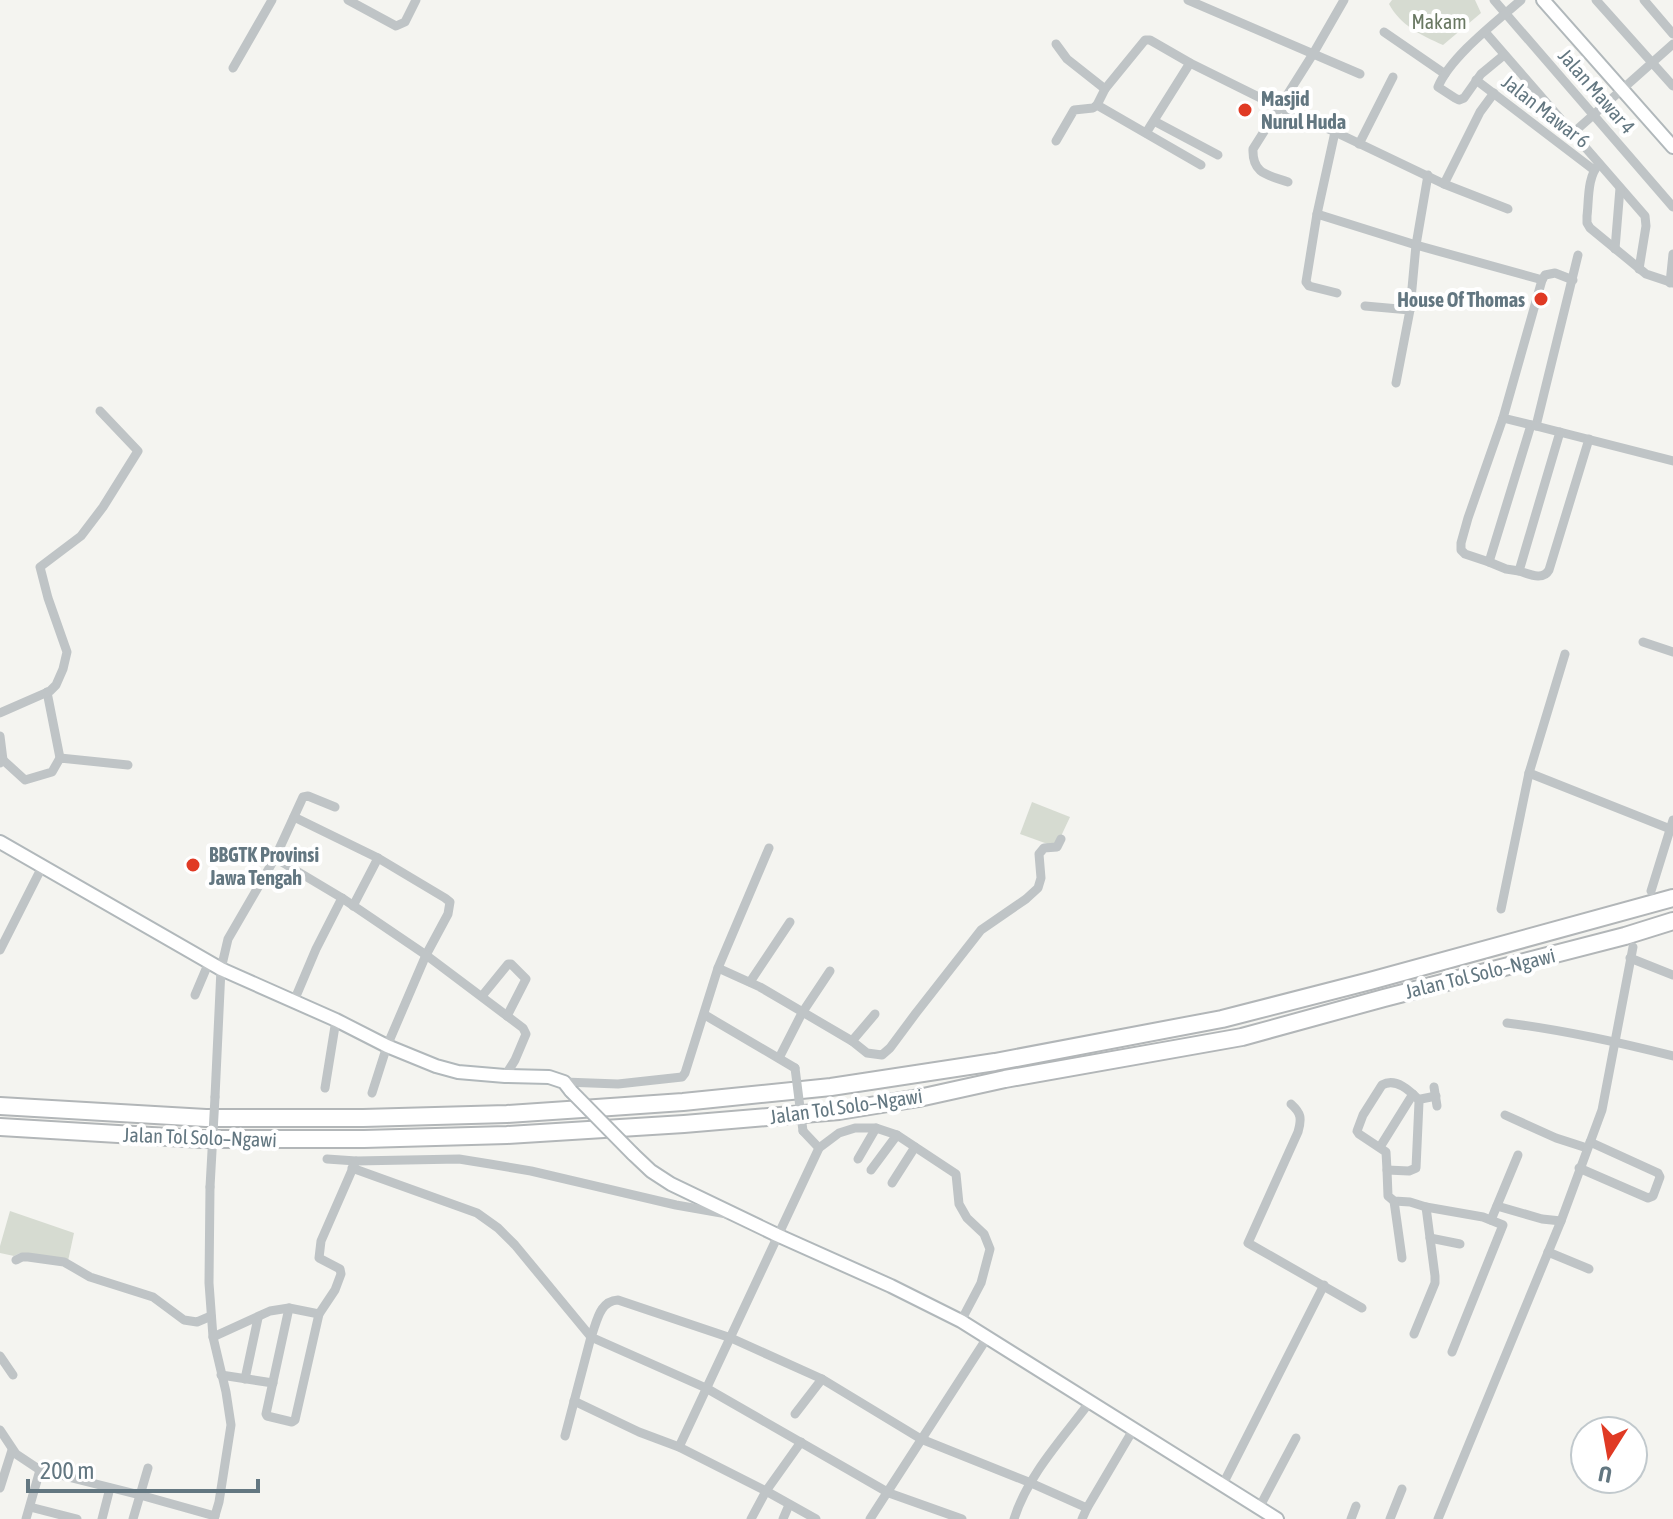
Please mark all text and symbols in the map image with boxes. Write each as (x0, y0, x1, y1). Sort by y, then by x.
park label: Makam (1411, 10, 1467, 33)
street label: Jalan Mawar 4 (1554, 44, 1640, 138)
street label: Jalan Mawar 6 (1498, 70, 1594, 152)
place label: Masjid Nurul Huda (1261, 87, 1346, 133)
marker: Masjid Nurul Huda (1236, 101, 1254, 119)
place label: House Of Thomas (1397, 288, 1525, 311)
marker: House Of Thomas (1532, 290, 1550, 308)
place label: BBGTK Provinsi Jawa Tengah (208, 843, 319, 889)
marker: BBGTK Provinsi Jawa Tengah (184, 856, 202, 874)
street label: Jalan Tol Solo–Ngawi (1403, 943, 1557, 1003)
street label: Jalan Tol Solo–Ngawi (768, 1084, 924, 1128)
street label: Jalan Tol Solo–Ngawi (123, 1123, 277, 1151)
north arrow (1569, 1415, 1649, 1495)
scale bar (28, 1443, 258, 1493)
text: 200 m (40, 1457, 94, 1484)
text: U (1596, 1461, 1614, 1489)

